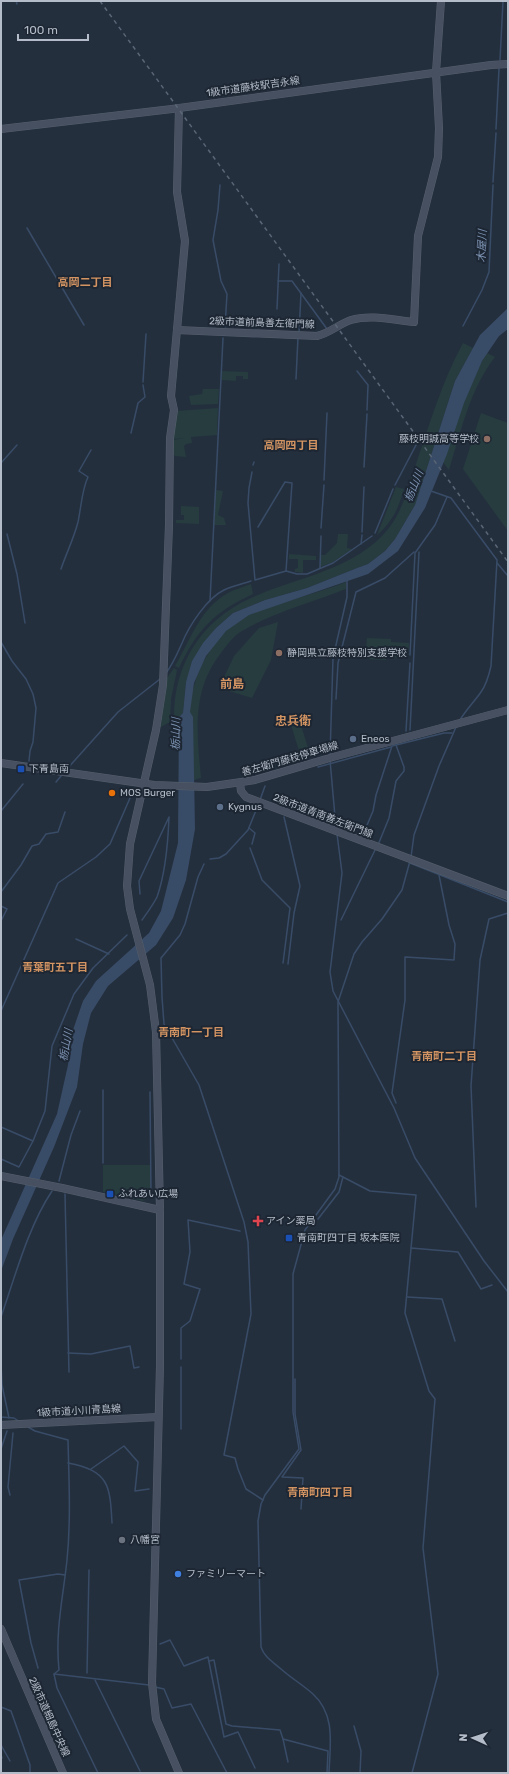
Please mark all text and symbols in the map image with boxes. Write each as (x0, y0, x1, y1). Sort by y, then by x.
scale bar (18, 16, 88, 42)
text: 100 m (24, 23, 58, 37)
street label: 1級市道藤枝駅吉永線 (205, 74, 301, 100)
water label: 木屋川 (475, 228, 489, 263)
district label: 高岡二丁目 (58, 276, 113, 289)
street label: 2級市道前島善左衛門線 (209, 315, 315, 331)
place label: 藤枝明誠高等学校 (399, 433, 479, 445)
marker: 藤枝明誠高等学校 (482, 434, 492, 444)
district label: 高岡四丁目 (264, 439, 319, 452)
water label: 栃山川 (402, 467, 427, 504)
place label: 静岡県立藤枝特別支援学校 (287, 647, 407, 659)
marker: 静岡県立藤枝特別支援学校 (274, 648, 284, 658)
district label: 前島 (220, 677, 244, 691)
district label: 忠兵衛 (275, 714, 311, 728)
water label: 栃山川 (169, 716, 183, 751)
place label: Eneos (361, 733, 390, 745)
marker: Eneos (348, 734, 358, 744)
street label: 善左衛門藤枝停車場線 (240, 739, 340, 779)
place label: 下青島南 (29, 763, 69, 775)
marker: 下青島南 (16, 764, 26, 774)
place label: MOS Burger (120, 787, 175, 799)
marker: MOS Burger (107, 788, 117, 798)
street label: 2級市道青南善左衛門線 (271, 791, 375, 841)
place label: Kygnus (228, 801, 262, 813)
marker: Kygnus (215, 802, 225, 812)
district label: 青葉町五丁目 (22, 961, 88, 974)
district label: 青南町一丁目 (158, 1026, 224, 1039)
water label: 栃山川 (57, 1027, 75, 1062)
district label: 青南町二丁目 (411, 1050, 477, 1063)
place label: ふれあい広場 (118, 1188, 178, 1200)
marker: ふれあい広場 (105, 1189, 115, 1199)
place label: アイン薬局 (266, 1215, 316, 1227)
marker: アイン薬局 (253, 1216, 263, 1226)
place label: 青南町四丁目 坂本医院 (297, 1232, 399, 1244)
marker: 青南町四丁目 坂本医院 (284, 1233, 294, 1243)
street label: 1級市道小川青島線 (37, 1403, 121, 1419)
district label: 青南町四丁目 (287, 1486, 353, 1499)
place label: 八幡宮 (130, 1534, 160, 1546)
marker: 八幡宮 (117, 1535, 127, 1545)
place label: ファミリーマート (186, 1568, 266, 1580)
marker: ファミリーマート (173, 1569, 183, 1579)
street label: 2級市道細島中央線 (26, 1675, 72, 1759)
north arrow (453, 1718, 493, 1758)
text: N (457, 1733, 470, 1742)

